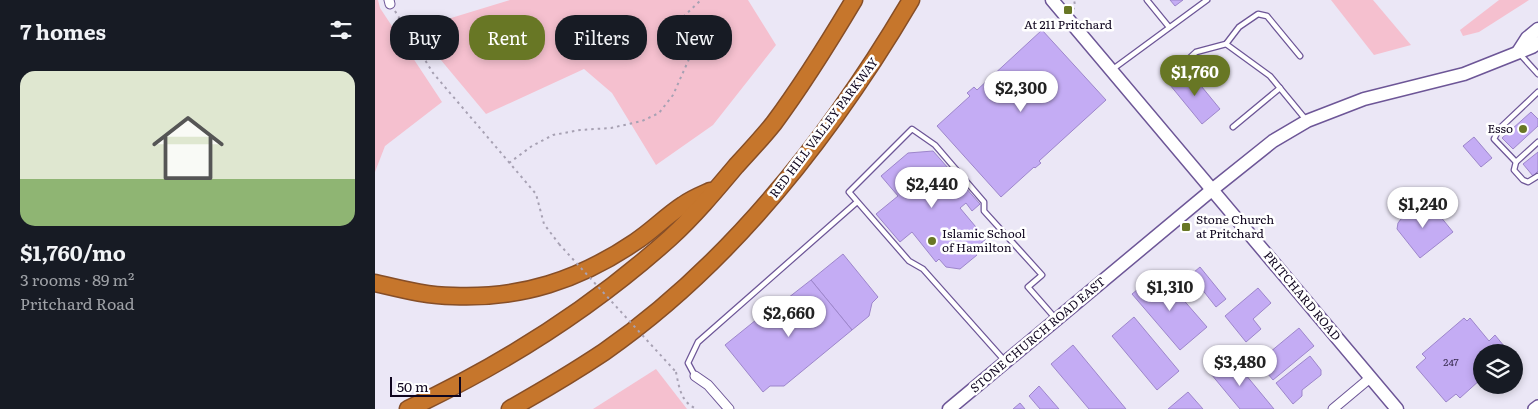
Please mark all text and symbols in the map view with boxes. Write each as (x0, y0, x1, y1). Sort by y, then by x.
marker: At 211 Pritchard (1062, 4, 1074, 16)
text: 7 homes (20, 15, 106, 46)
chip: Buy (390, 15, 459, 60)
chip: Rent (469, 15, 545, 60)
chip: Filters (555, 15, 647, 60)
chip: New (657, 15, 732, 60)
place label: At 211 Pritchard (1024, 15, 1113, 33)
icon: filters (327, 16, 355, 44)
street label: RED HILL VALLEY PARKWAY (764, 53, 882, 201)
pin: $1,760 (1154, 54, 1236, 97)
text: $1,760 (1171, 59, 1219, 83)
pin: $2,300 (980, 70, 1062, 113)
text: $2,300 (995, 75, 1047, 99)
icon: home (143, 103, 233, 193)
place label: Esso (1487, 119, 1513, 137)
marker: Esso (1517, 123, 1529, 135)
pin: $2,440 (891, 166, 973, 209)
text: $2,440 (906, 171, 958, 195)
pin: $1,240 (1382, 186, 1464, 229)
text: $1,240 (1398, 191, 1448, 215)
place label: Stone Church at Pritchard (1196, 210, 1274, 242)
marker: Stone Church at Pritchard (1180, 221, 1192, 233)
place label: Islamic School of Hamilton (942, 224, 1026, 256)
marker: Islamic School of Hamilton (926, 235, 938, 247)
text: $1,760/mo (20, 236, 126, 267)
street label: PRITCHARD ROAD (1260, 247, 1346, 344)
text: 3 rooms · 89 m² (20, 267, 134, 291)
pin: $1,310 (1129, 270, 1211, 312)
street label: STONE CHURCH ROAD EAST (966, 272, 1109, 396)
text: $1,310 (1147, 274, 1193, 298)
text: Pritchard Road (20, 291, 135, 315)
pin: $2,660 (748, 296, 830, 338)
text: $2,660 (763, 300, 815, 324)
pin: $3,480 (1199, 344, 1281, 387)
map controls (1473, 344, 1523, 394)
button: layers (1473, 344, 1523, 394)
text: $3,480 (1214, 349, 1266, 373)
house number: 247 (1443, 354, 1459, 369)
scale bar (390, 374, 461, 397)
text: 50 m (397, 376, 429, 396)

